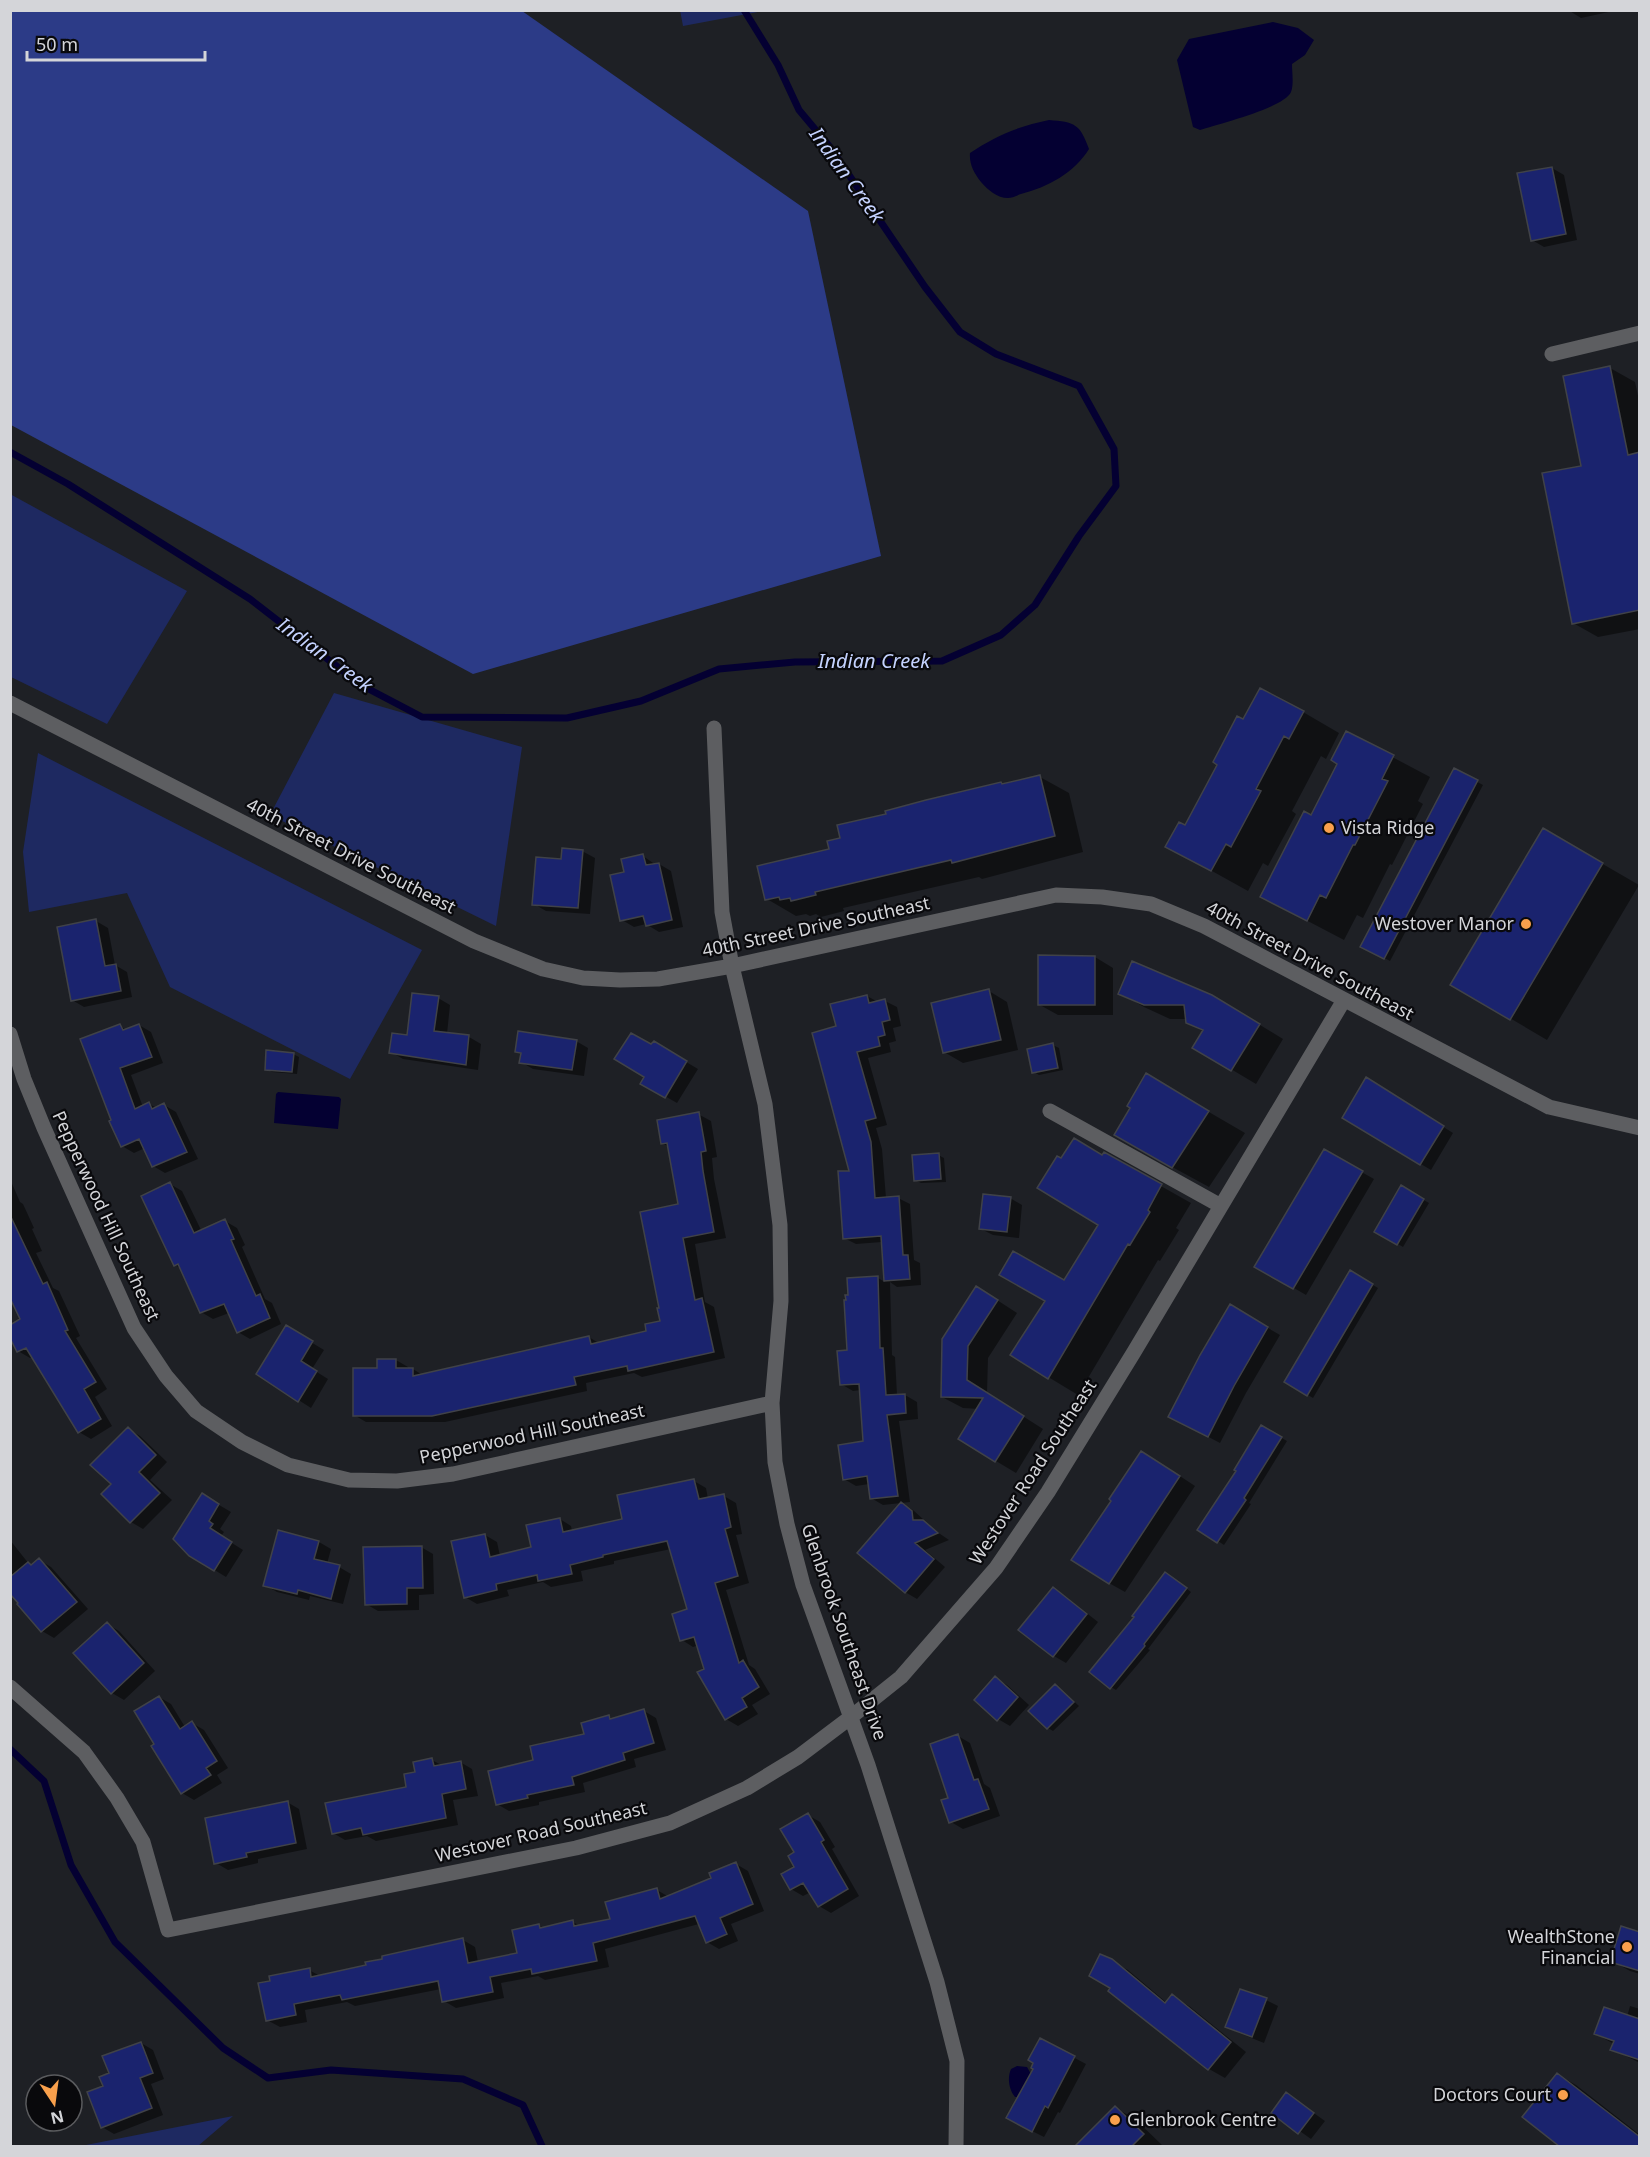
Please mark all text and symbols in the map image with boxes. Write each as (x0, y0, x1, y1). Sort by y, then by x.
scale bar (27, 24, 206, 62)
text: 50 m (36, 32, 78, 56)
water label: Indian Creek (803, 121, 892, 229)
water label: Indian Creek (271, 610, 379, 699)
water label: Indian Creek (817, 647, 931, 674)
street label: 40th Street Drive Southeast (243, 792, 461, 919)
place label: Vista Ridge (1341, 815, 1434, 839)
marker: Vista Ridge (1322, 821, 1336, 835)
street label: 40th Street Drive Southeast (700, 890, 932, 962)
street label: 40th Street Drive Southeast (1202, 895, 1419, 1025)
place label: Westover Manor (1375, 911, 1515, 935)
marker: Westover Manor (1519, 917, 1533, 931)
street label: Pepperwood Hill Southeast (48, 1107, 166, 1325)
street label: Westover Road Southeast (963, 1374, 1101, 1569)
street label: Pepperwood Hill Southeast (417, 1397, 647, 1469)
street label: Glenbrook Southeast Drive (797, 1520, 893, 1743)
street label: Westover Road Southeast (433, 1795, 649, 1867)
place label: WealthStone Financial (1508, 1924, 1615, 1969)
marker: WealthStone Financial (1620, 1940, 1634, 1954)
north arrow (24, 2073, 84, 2133)
place label: Doctors Court (1433, 2082, 1551, 2106)
marker: Doctors Court (1556, 2088, 1570, 2102)
text: N (49, 2105, 66, 2130)
place label: Glenbrook Centre (1127, 2107, 1277, 2131)
marker: Glenbrook Centre (1108, 2113, 1122, 2127)

